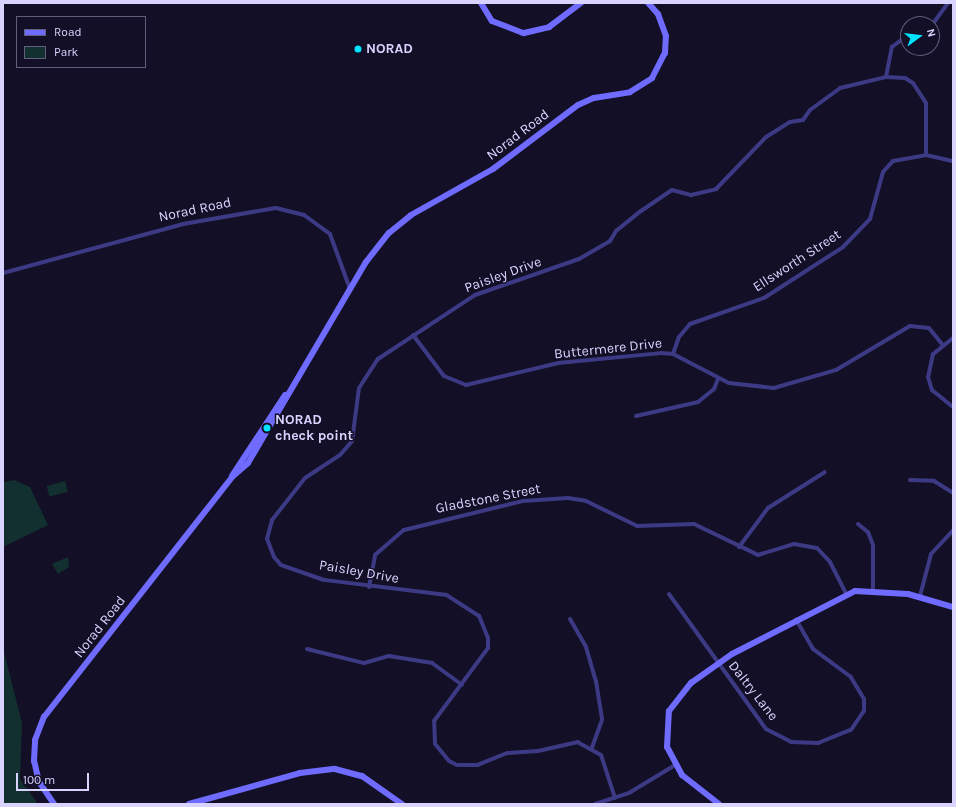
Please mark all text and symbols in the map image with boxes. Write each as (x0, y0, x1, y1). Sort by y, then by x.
legend (16, 16, 146, 68)
north arrow (900, 16, 940, 56)
text: Road (54, 25, 82, 39)
text: N (924, 28, 938, 39)
place label: NORAD (366, 41, 413, 57)
marker: NORAD (353, 44, 363, 54)
text: Park (54, 45, 78, 59)
street label: Norad Road (483, 106, 553, 164)
street label: Norad Road (157, 194, 233, 226)
street label: Ellsworth Street (750, 226, 844, 296)
street label: Paisley Drive (462, 253, 544, 297)
street label: Buttermere Drive (553, 335, 663, 363)
place label: NORAD check point (275, 412, 353, 444)
marker: NORAD check point (262, 423, 272, 433)
street label: Gladstone Street (434, 481, 542, 517)
street label: Paisley Drive (318, 557, 400, 587)
street label: Norad Road (71, 593, 129, 661)
street label: Daltry Lane (725, 658, 781, 724)
scale bar (18, 765, 91, 791)
text: 100 m (23, 773, 55, 787)

